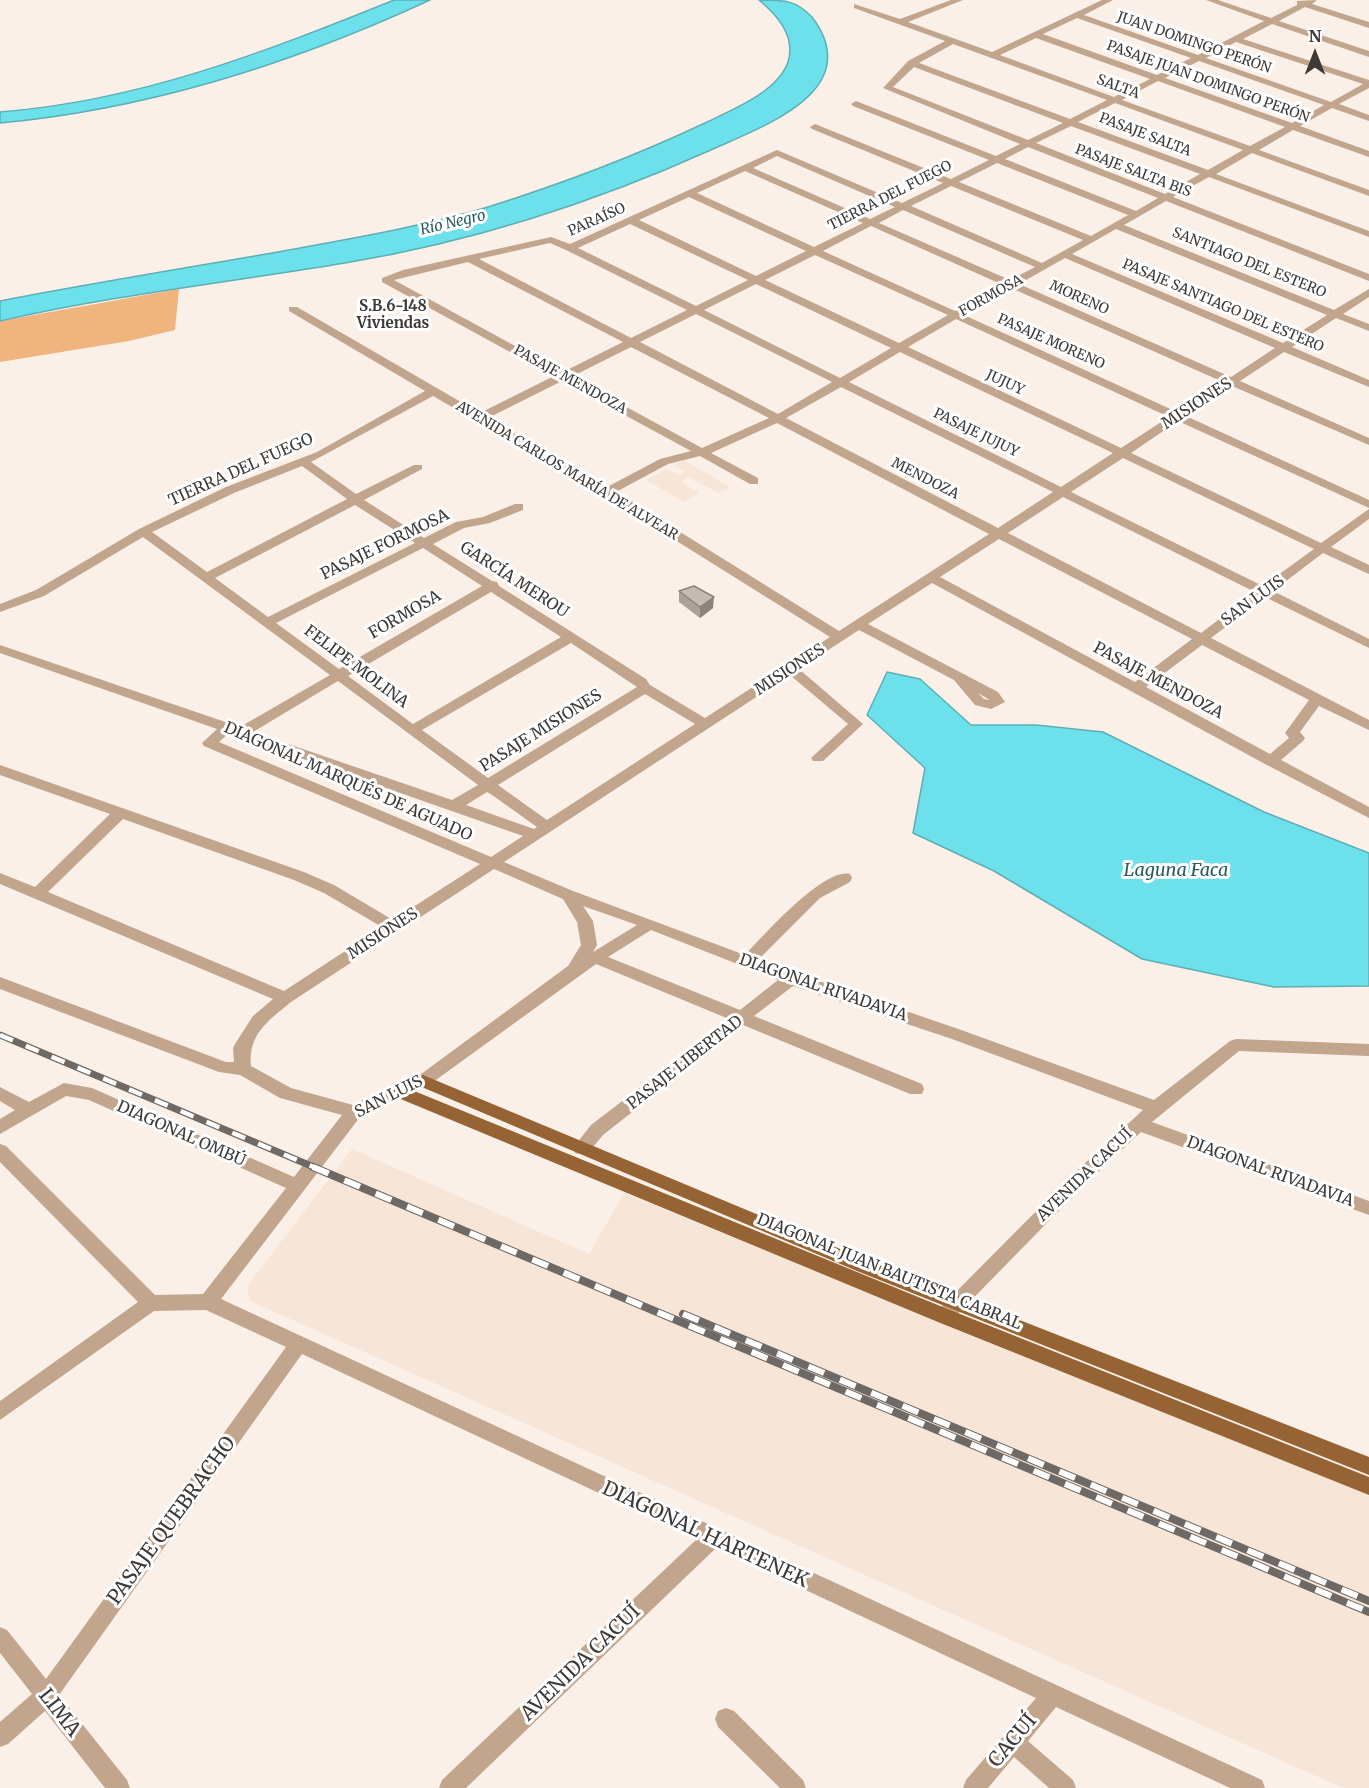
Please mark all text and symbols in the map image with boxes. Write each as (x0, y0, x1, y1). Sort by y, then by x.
street label: JUAN DOMINGO PERÓN (1115, 9, 1273, 77)
north arrow (1285, 24, 1345, 84)
text: N (1309, 26, 1321, 46)
street label: PASAJE JUAN DOMINGO PERÓN (1104, 37, 1312, 127)
street label: SALTA (1094, 72, 1142, 102)
street label: PASAJE SALTA (1097, 110, 1193, 160)
street label: PASAJE SALTA BIS (1073, 141, 1193, 201)
street label: TIERRA DEL FUEGO (825, 157, 955, 235)
street label: PARAÍSO (566, 200, 628, 240)
water label: Río Negro (419, 207, 487, 239)
street label: SANTIAGO DEL ESTERO (1170, 224, 1328, 302)
street label: PASAJE SANTIAGO DEL ESTERO (1120, 256, 1326, 356)
street label: FORMOSA (956, 272, 1026, 320)
street label: MORENO (1047, 277, 1111, 319)
district label: S.B.6-148 Viviendas (357, 298, 429, 333)
street label: PASAJE MORENO (995, 311, 1107, 373)
street label: PASAJE MENDOZA (511, 342, 629, 418)
street label: JUJUY (983, 367, 1027, 399)
street label: MISIONES (1158, 374, 1236, 434)
street label: AVENIDA CARLOS MARÍA DE ALVEAR (453, 398, 681, 544)
street label: PASAJE JUJUY (930, 405, 1022, 461)
street label: TIERRA DEL FUEGO (166, 429, 316, 511)
street label: MENDOZA (888, 455, 962, 503)
street label: PASAJE FORMOSA (318, 506, 452, 584)
street label: GARCÍA MEROU (456, 538, 572, 622)
street label: SAN LUIS (1218, 572, 1288, 630)
street label: FORMOSA (366, 587, 444, 643)
street label: FELIPE MOLINA (300, 622, 412, 712)
street label: PASAJE MENDOZA (1090, 639, 1226, 723)
street label: MISIONES (751, 640, 829, 700)
street label: PASAJE MISIONES (476, 686, 606, 776)
street label: DIAGONAL MARQUÉS DE AGUADO (221, 718, 475, 846)
water label: Laguna Faca (1124, 860, 1228, 882)
street label: MISIONES (344, 904, 422, 964)
street label: DIAGONAL RIVADAVIA (737, 950, 909, 1026)
street label: PASAJE LIBERTAD (623, 1012, 747, 1114)
street label: SAN LUIS (352, 1072, 426, 1122)
street label: DIAGONAL OMBÚ (114, 1097, 248, 1171)
street label: AVENIDA CACUÍ (1033, 1124, 1137, 1226)
street label: DIAGONAL RIVADAVIA (1184, 1133, 1356, 1211)
street label: DIAGONAL JUAN BAUTISTA CABRAL (754, 1210, 1024, 1334)
street label: PASAJE QUEBRACHO (103, 1432, 241, 1610)
street label: DIAGONAL HARTENEK (598, 1477, 812, 1593)
street label: AVENIDA CACUÍ (516, 1600, 646, 1726)
street label: LIMA (33, 1684, 85, 1742)
street label: CACUÍ (984, 1709, 1042, 1773)

